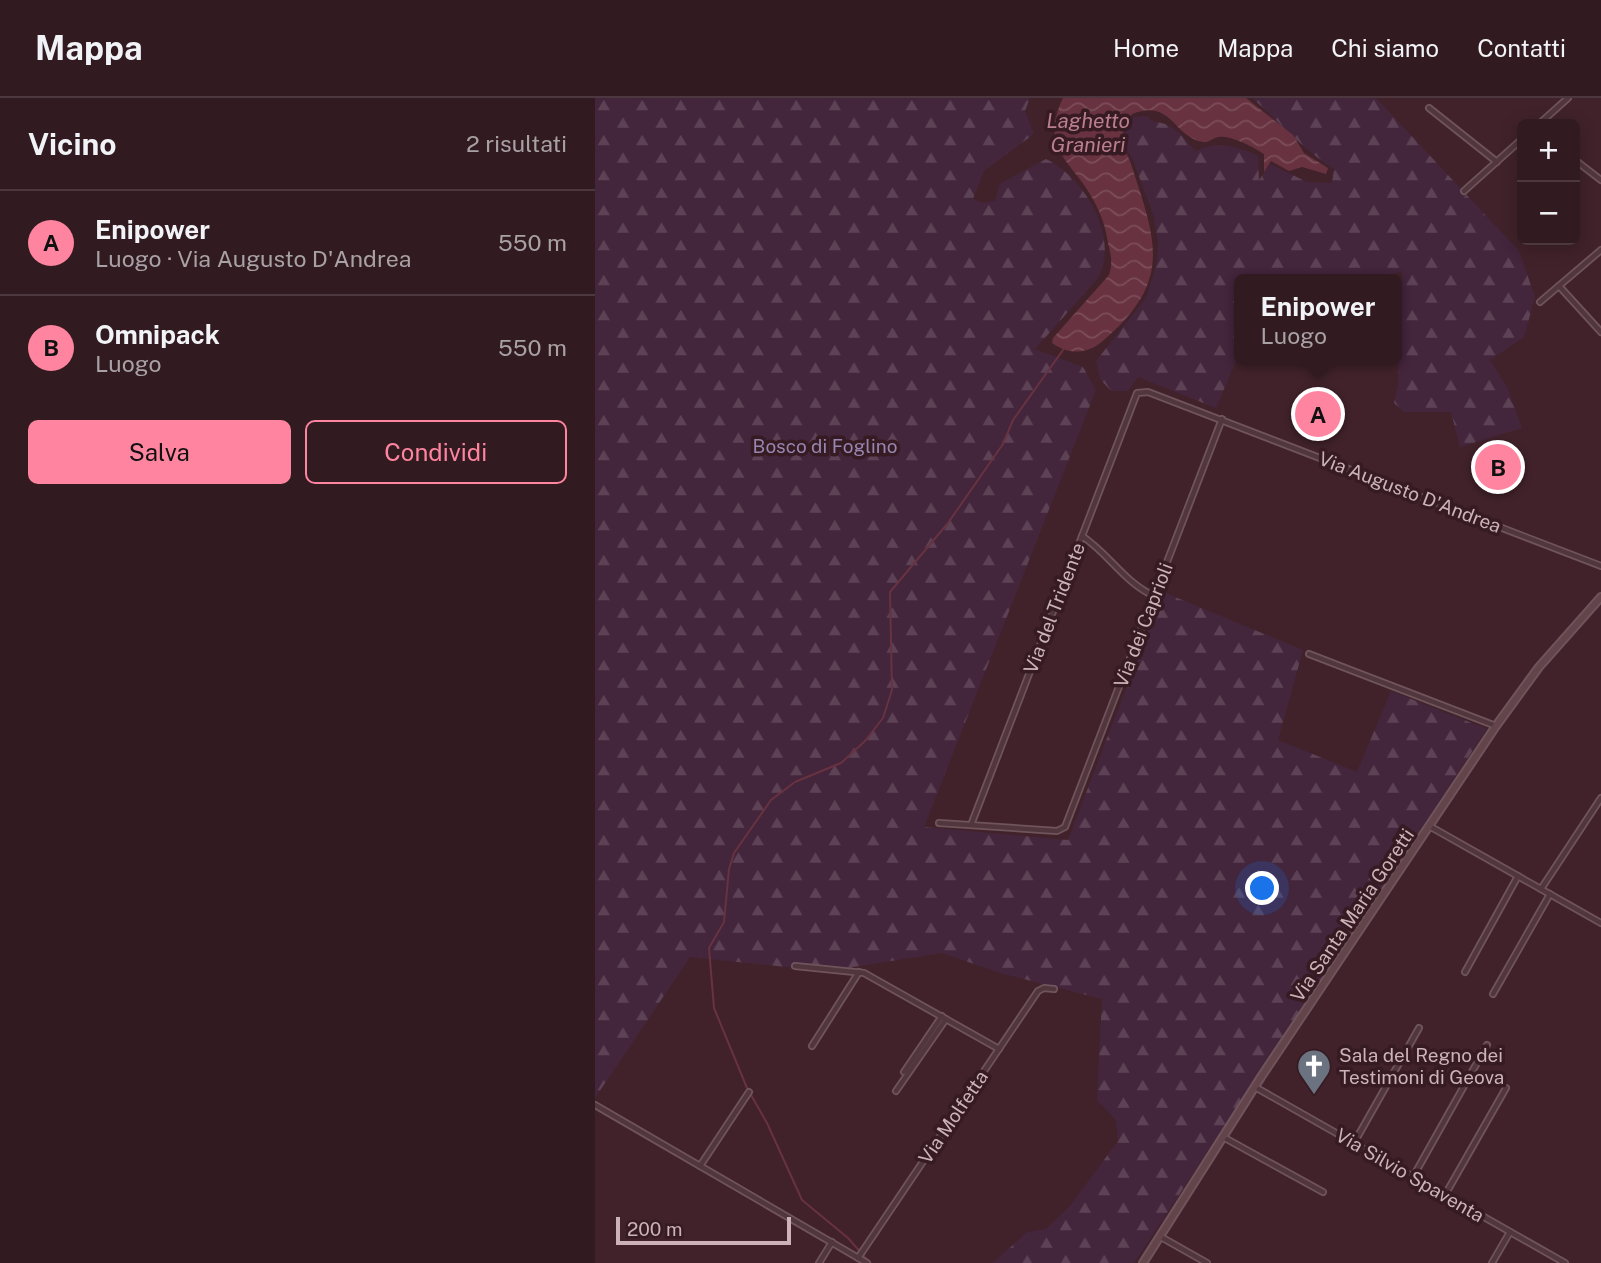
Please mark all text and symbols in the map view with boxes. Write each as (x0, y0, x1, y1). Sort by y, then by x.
text: Mappa (35, 29, 143, 67)
text: Home (1113, 34, 1179, 62)
text: Mappa (1217, 34, 1293, 62)
text: Chi siamo (1331, 34, 1439, 62)
text: Contatti (1477, 34, 1566, 62)
water label: Laghetto Granieri (1046, 108, 1130, 157)
map controls (1517, 119, 1580, 245)
button: + (1517, 119, 1580, 182)
text: Vicino (28, 126, 117, 162)
text: 2 risultati (466, 130, 567, 157)
button: − (1517, 182, 1580, 245)
text: Enipower (95, 214, 210, 245)
text: A (43, 229, 59, 256)
text: 550 m (498, 229, 567, 256)
text: Luogo · Via Augusto D'Andrea (95, 245, 411, 272)
popup (1234, 274, 1402, 365)
text: Enipower (1261, 291, 1375, 322)
text: Omnipack (95, 319, 220, 350)
text: Luogo (1261, 322, 1327, 349)
text: B (43, 334, 59, 361)
text: 550 m (498, 334, 567, 361)
text: Luogo (95, 350, 162, 377)
pin: A (1295, 388, 1341, 440)
button: Salva (28, 420, 291, 484)
button: Condividi (305, 420, 567, 484)
park label: Bosco di Foglino (753, 435, 897, 457)
pin: B (1475, 441, 1521, 493)
street label: Via Augusto D'Andrea (1316, 447, 1504, 537)
street label: Via del Tridente (1019, 540, 1089, 676)
street label: Via dei Caprioli (1109, 560, 1177, 690)
street label: Via Santa Maria Goretti (1286, 824, 1418, 1006)
your location (1245, 871, 1279, 905)
place label: Sala del Regno dei Testimoni di Geova (1339, 1044, 1504, 1088)
church icon: Sala del Regno dei Testimoni di Geova (1295, 1047, 1333, 1096)
street label: Via Molfetta (914, 1066, 992, 1168)
street label: Via Silvio Spaventa (1332, 1124, 1488, 1226)
scale bar (616, 1214, 791, 1246)
text: 200 m (627, 1218, 683, 1240)

